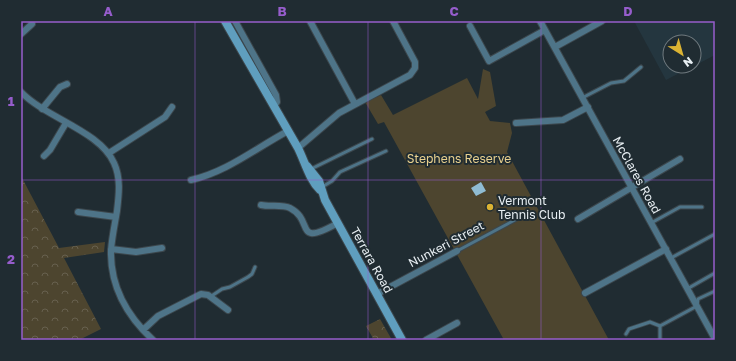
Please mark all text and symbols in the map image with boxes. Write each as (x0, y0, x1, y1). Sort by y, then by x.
text: A (103, 3, 113, 19)
text: B (277, 3, 287, 19)
text: C (449, 3, 459, 19)
text: D (623, 3, 633, 19)
north arrow (662, 34, 702, 74)
text: N (681, 55, 696, 70)
text: 1 (8, 93, 15, 109)
street label: McClares Road (610, 134, 664, 216)
park label: Stephens Reserve (407, 151, 511, 166)
place label: Vermont Tennis Club (498, 193, 565, 222)
marker: Vermont Tennis Club (485, 202, 495, 212)
street label: Nunkeri Street (406, 218, 487, 270)
street label: Terrara Road (348, 224, 396, 296)
text: 2 (7, 251, 15, 267)

